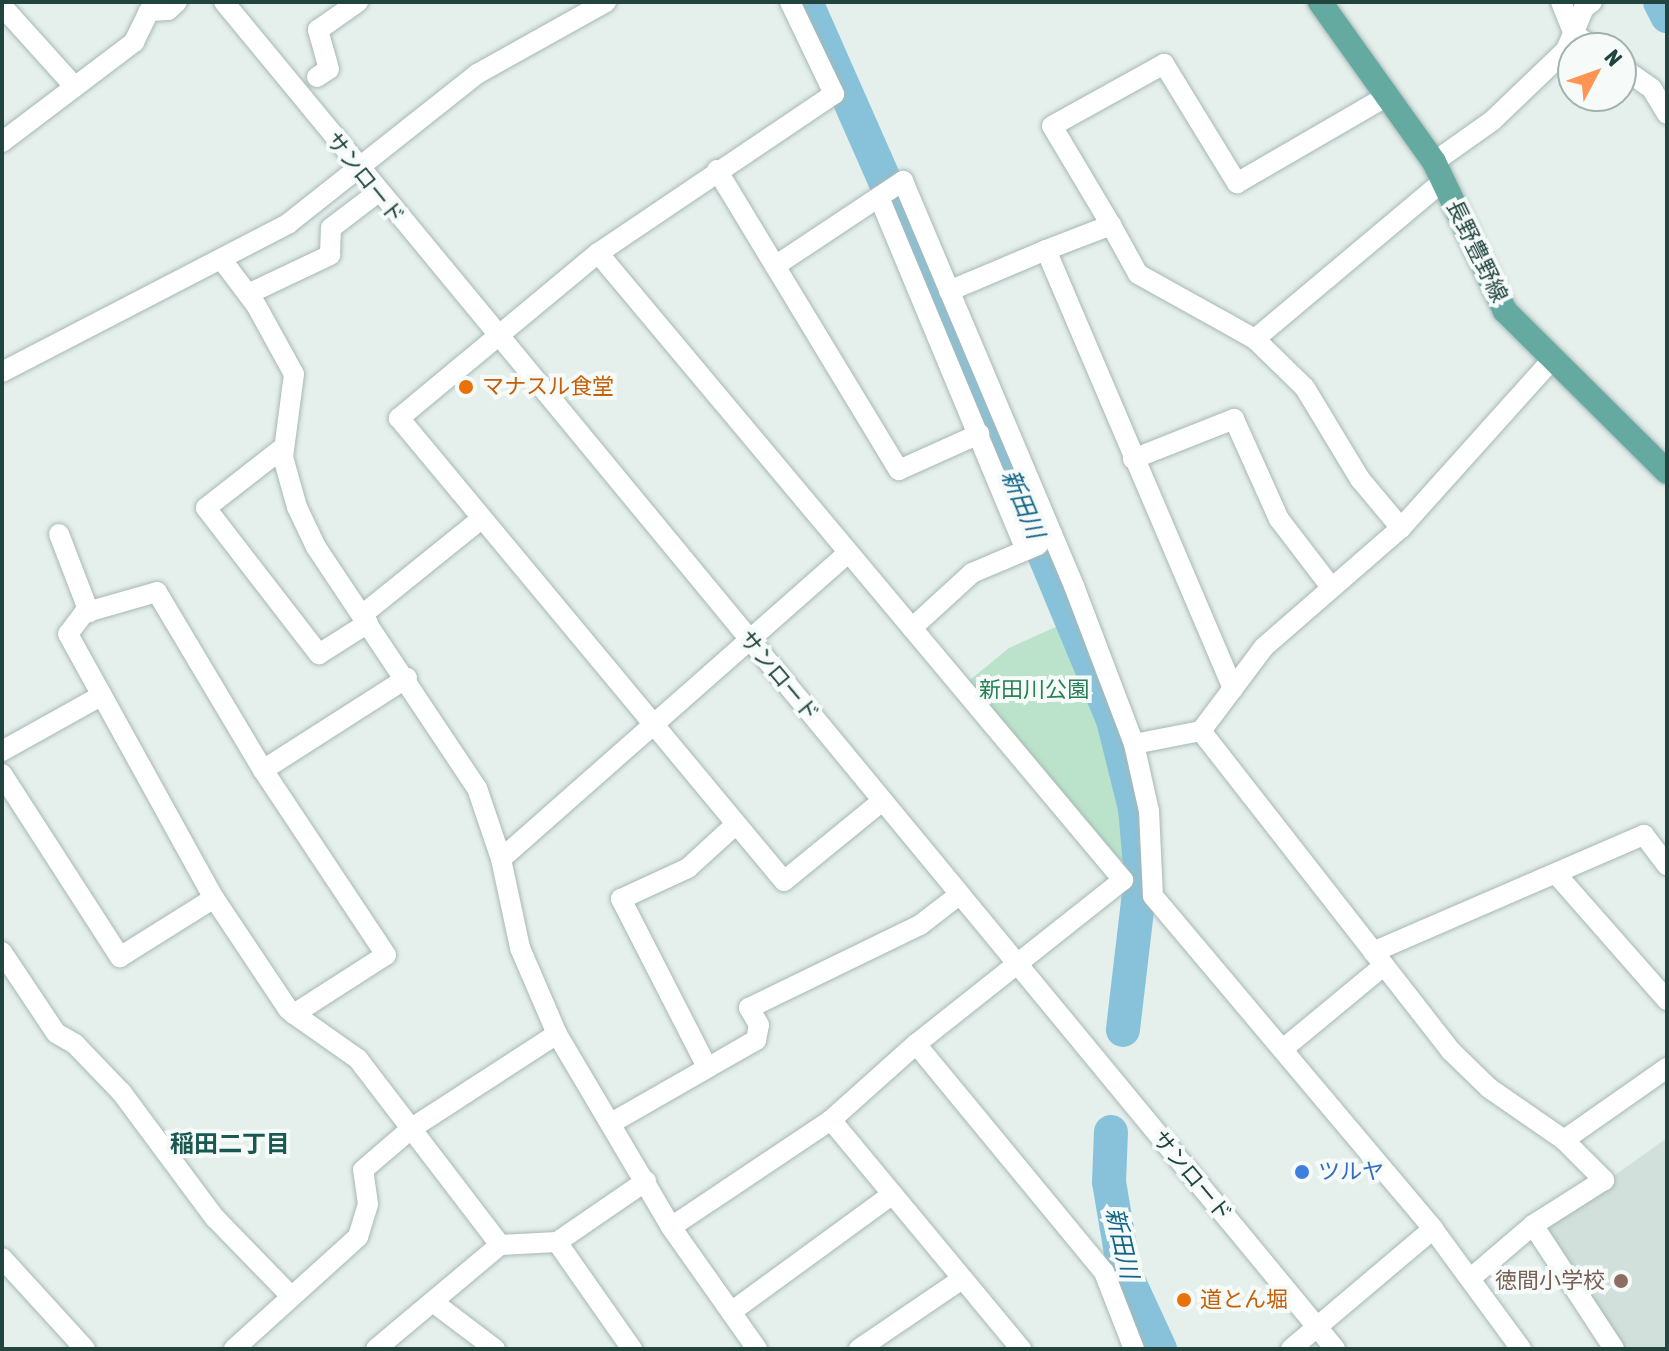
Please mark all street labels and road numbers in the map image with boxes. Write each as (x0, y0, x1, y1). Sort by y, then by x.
street label: サンロード (320, 127, 410, 229)
street label: 長野豊野線 (1441, 196, 1513, 306)
street label: サンロード (734, 625, 824, 727)
street label: サンロード (1147, 1125, 1237, 1227)

